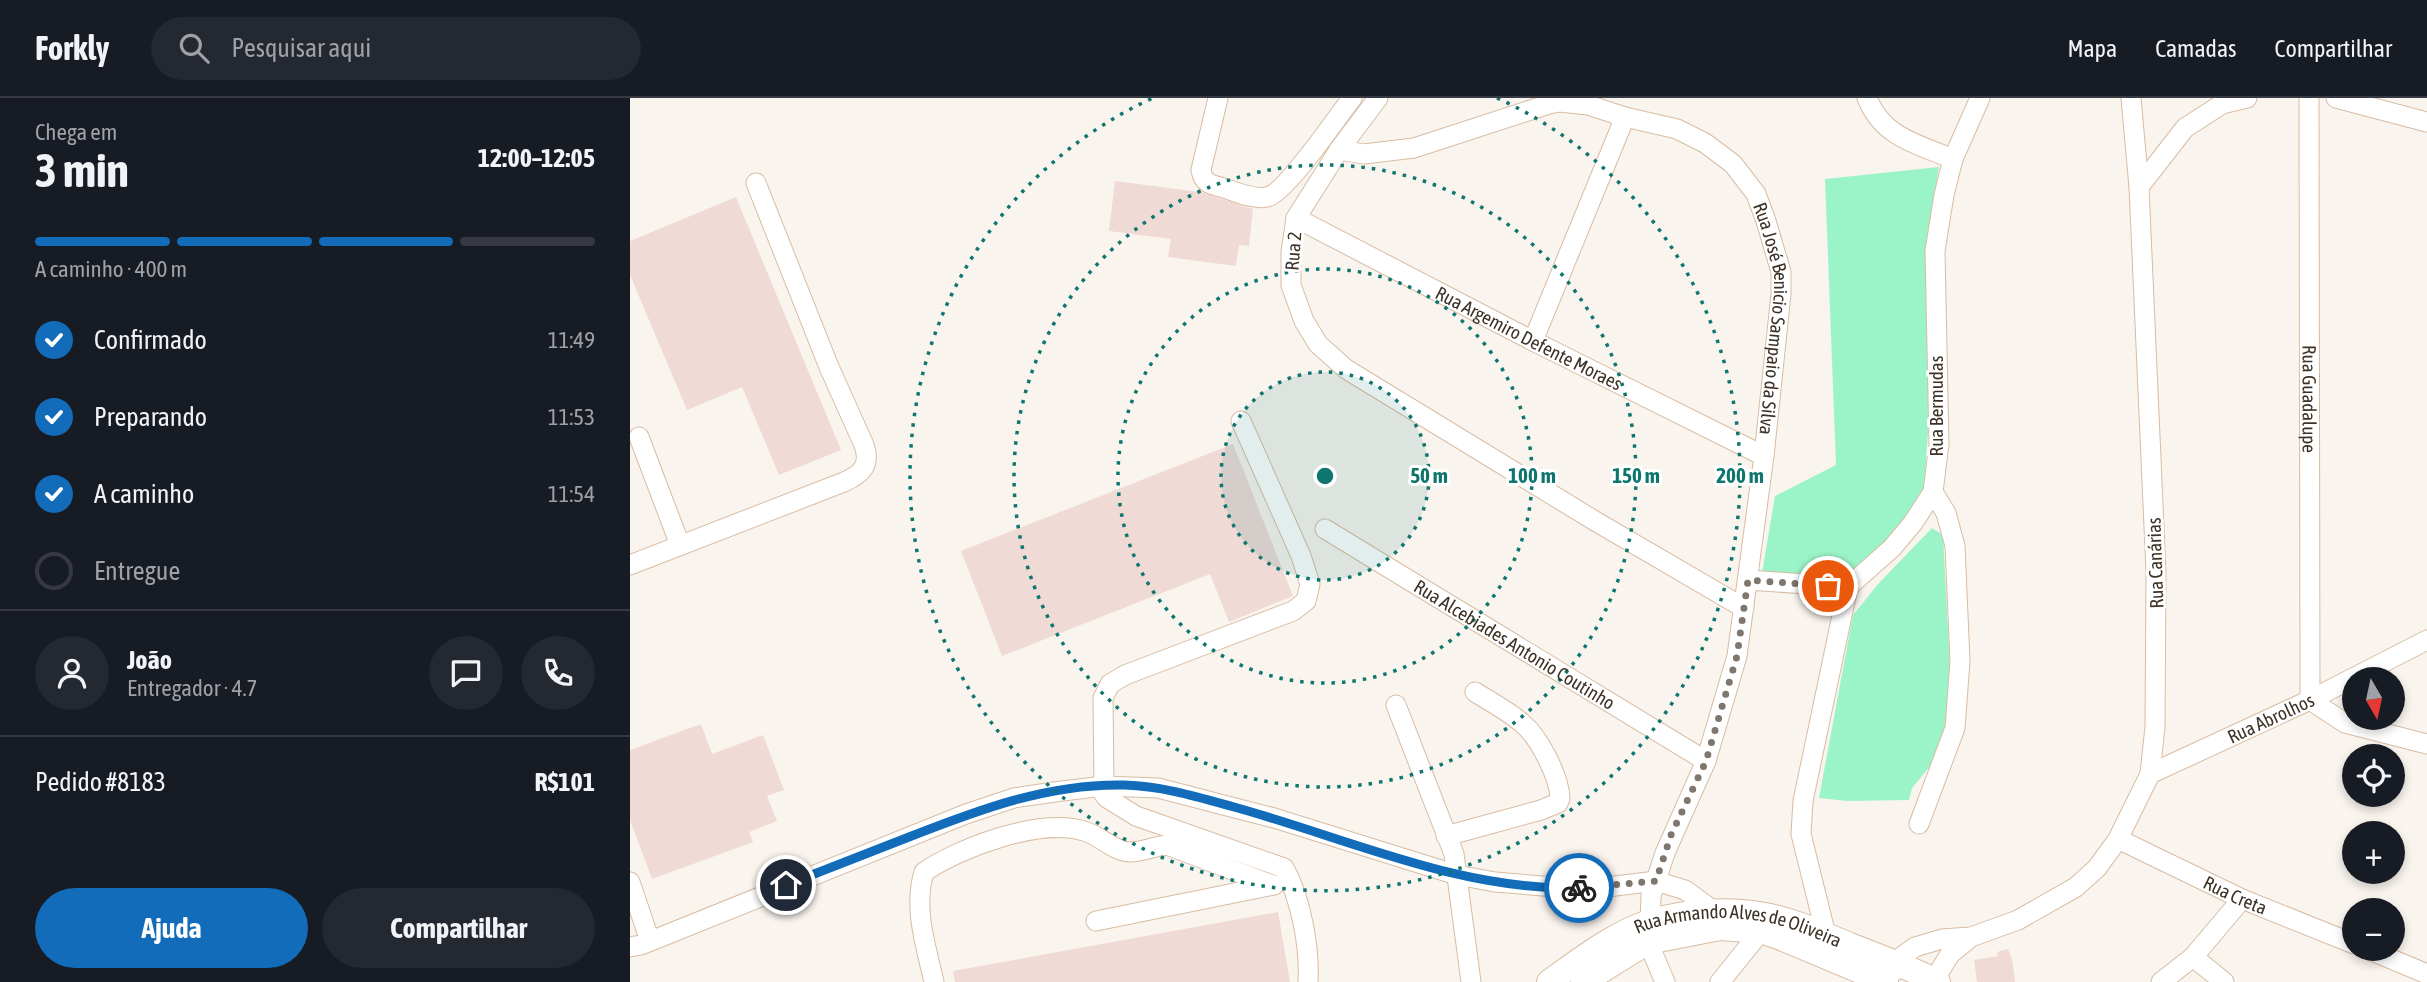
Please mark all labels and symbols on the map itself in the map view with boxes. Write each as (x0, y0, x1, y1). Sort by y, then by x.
street label: Rua José Benicio Sampaio da Silva (1749, 199, 1792, 436)
street label: Rua 2 (1281, 231, 1305, 271)
street label: Rua Argemiro Defente Moraes (1432, 281, 1626, 395)
street label: Rua Guadalupe (2298, 345, 2321, 453)
street label: Rua Bermudas (1925, 355, 1947, 456)
text: 50 m (1410, 463, 1448, 487)
text: 100 m (1508, 463, 1556, 487)
text: 150 m (1612, 463, 1660, 487)
text: 200 m (1716, 463, 1764, 487)
centre of rings (1313, 464, 1337, 488)
street label: Rua Canárias (2142, 517, 2168, 609)
pin (1798, 556, 1858, 616)
street label: Rua Alcebiades Antonio Coutinho (1410, 575, 1619, 714)
north arrow (2342, 667, 2404, 730)
street label: Rua Abrolhos (2224, 689, 2318, 748)
courier (1544, 853, 1614, 923)
pin (756, 855, 816, 915)
street label: Rua Creta (2200, 871, 2270, 919)
street label: Rua Armando Alves de Oliveira (1630, 900, 1845, 951)

